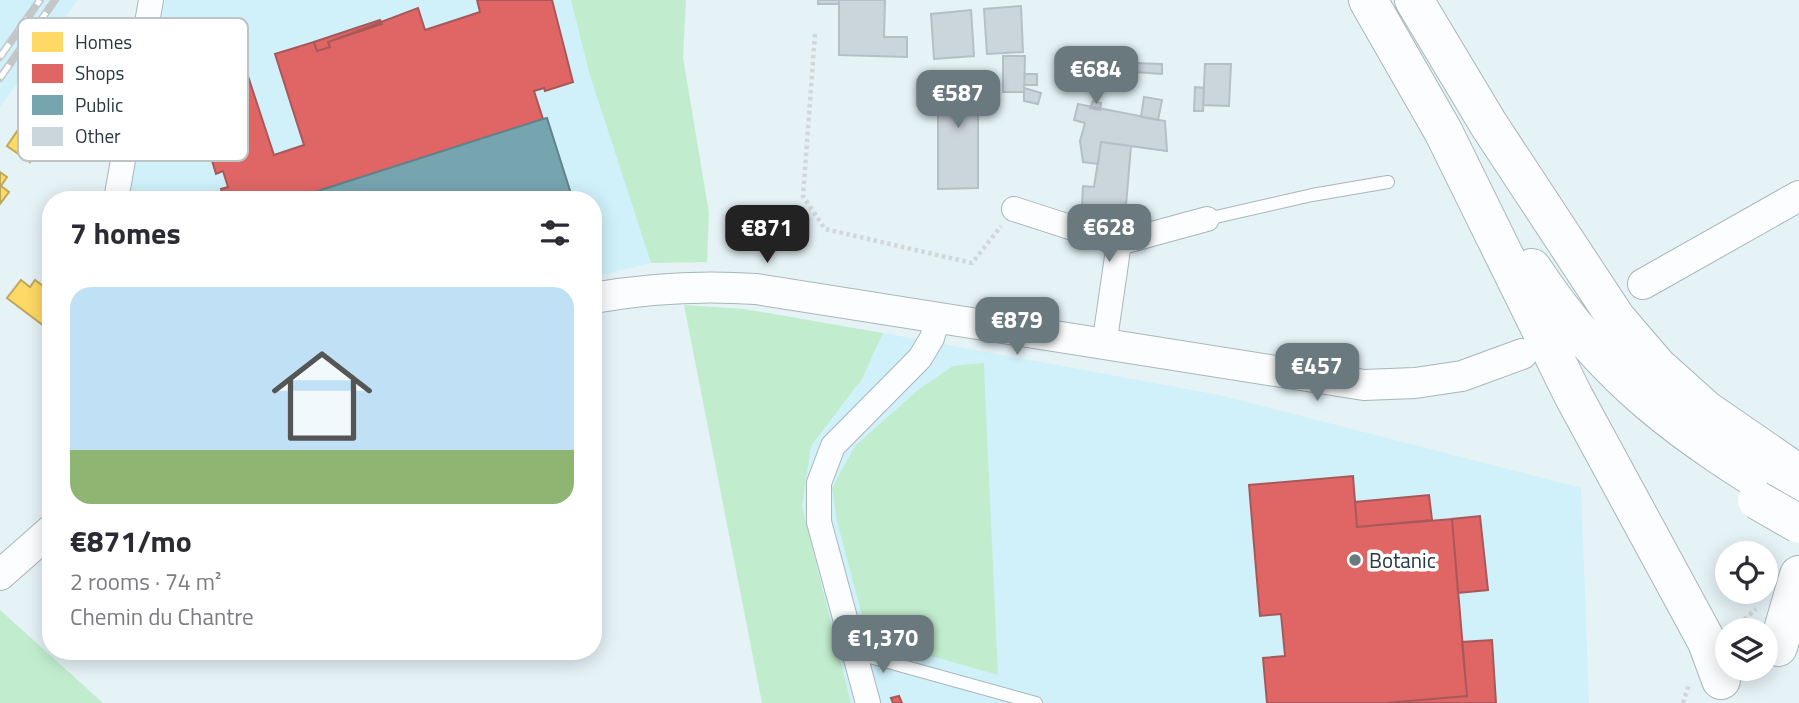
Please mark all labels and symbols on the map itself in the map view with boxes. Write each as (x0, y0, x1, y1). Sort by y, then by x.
legend (18, 18, 248, 161)
text: Homes (75, 27, 132, 56)
pin: €684 (1055, 46, 1137, 106)
text: Shops (75, 58, 125, 87)
pin: €587 (917, 71, 999, 130)
text: Public (75, 90, 123, 119)
text: Other (75, 121, 121, 150)
pin: €628 (1068, 204, 1150, 264)
pin: €871 (726, 205, 808, 265)
pin: €879 (976, 298, 1058, 357)
pin: €457 (1276, 344, 1358, 403)
place label: Botanic (1369, 544, 1436, 576)
marker: Botanic (1347, 552, 1363, 568)
pin: €1,370 (826, 616, 940, 675)

